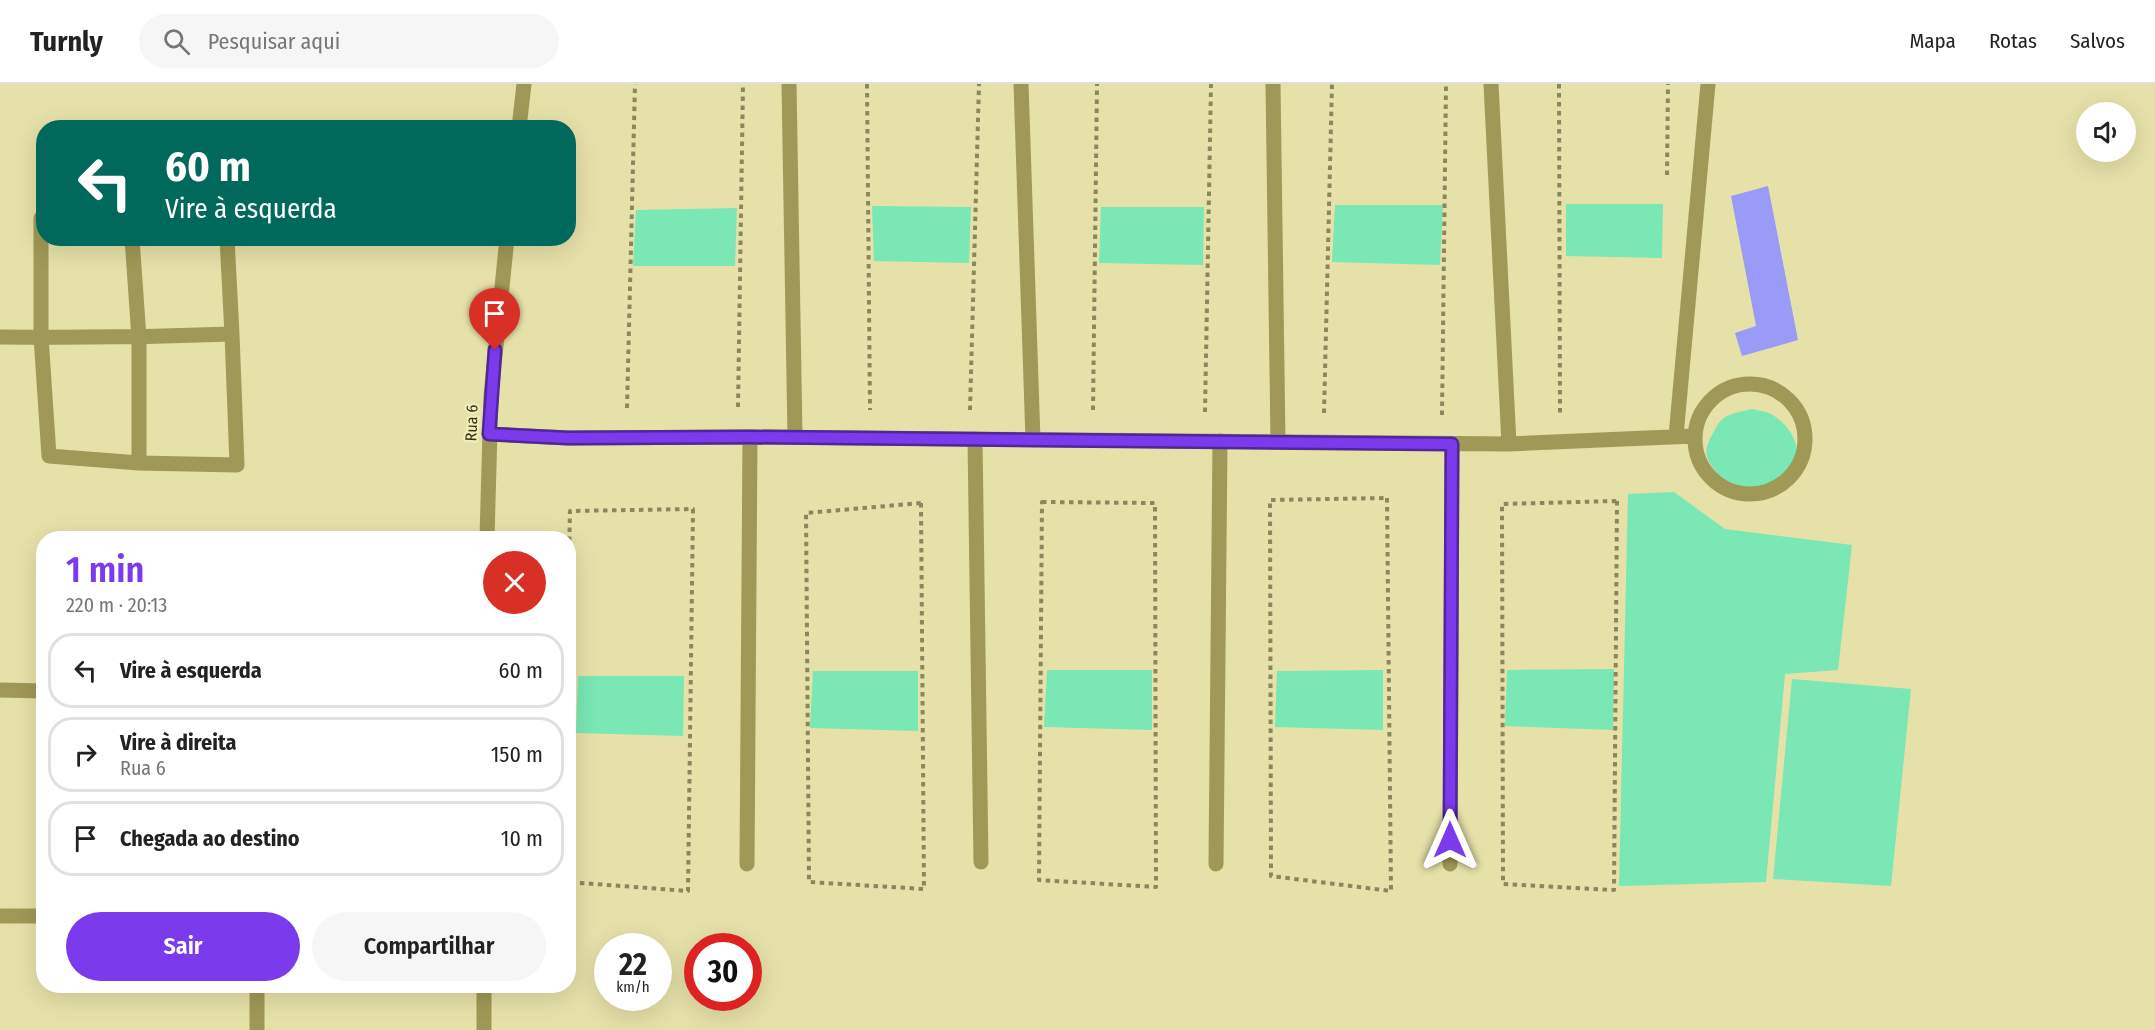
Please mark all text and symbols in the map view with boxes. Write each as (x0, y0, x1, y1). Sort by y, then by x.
search box (139, 14, 559, 68)
text: Turnly (30, 25, 103, 58)
icon: search (160, 25, 193, 58)
text: Pesquisar aqui (208, 28, 340, 55)
text: Mapa (1909, 28, 1956, 54)
text: Rotas (1989, 28, 2037, 54)
text: Salvos (2070, 28, 2125, 54)
map controls (2076, 102, 2136, 162)
button: sound (2076, 102, 2136, 162)
text: 60 m (165, 142, 251, 192)
icon: left (66, 144, 144, 222)
text: Vire à esquerda (165, 193, 337, 225)
pin (469, 288, 520, 350)
icon: arrive (478, 297, 511, 330)
street label: Rua 6 (461, 404, 482, 442)
text: 1 min (66, 548, 144, 592)
button: close (483, 551, 546, 614)
text: 220 m · 20:13 (66, 593, 167, 617)
icon: left (69, 654, 102, 687)
text: Vire à esquerda (120, 657, 262, 684)
text: 60 m (499, 657, 543, 684)
text: Vire à direita (120, 729, 236, 756)
icon: right (69, 738, 102, 771)
text: 150 m (491, 741, 543, 768)
text: Rua 6 (120, 756, 166, 780)
position arrow (1418, 808, 1482, 872)
icon: arrive (69, 822, 102, 855)
text: Chegada ao destino (120, 825, 300, 852)
text: 10 m (501, 825, 543, 852)
button: Sair (66, 912, 300, 981)
button: Compartilhar (312, 912, 546, 981)
speed limit sign: 30 (684, 933, 762, 1011)
text: 22 (619, 947, 647, 983)
text: km/h (616, 978, 650, 996)

